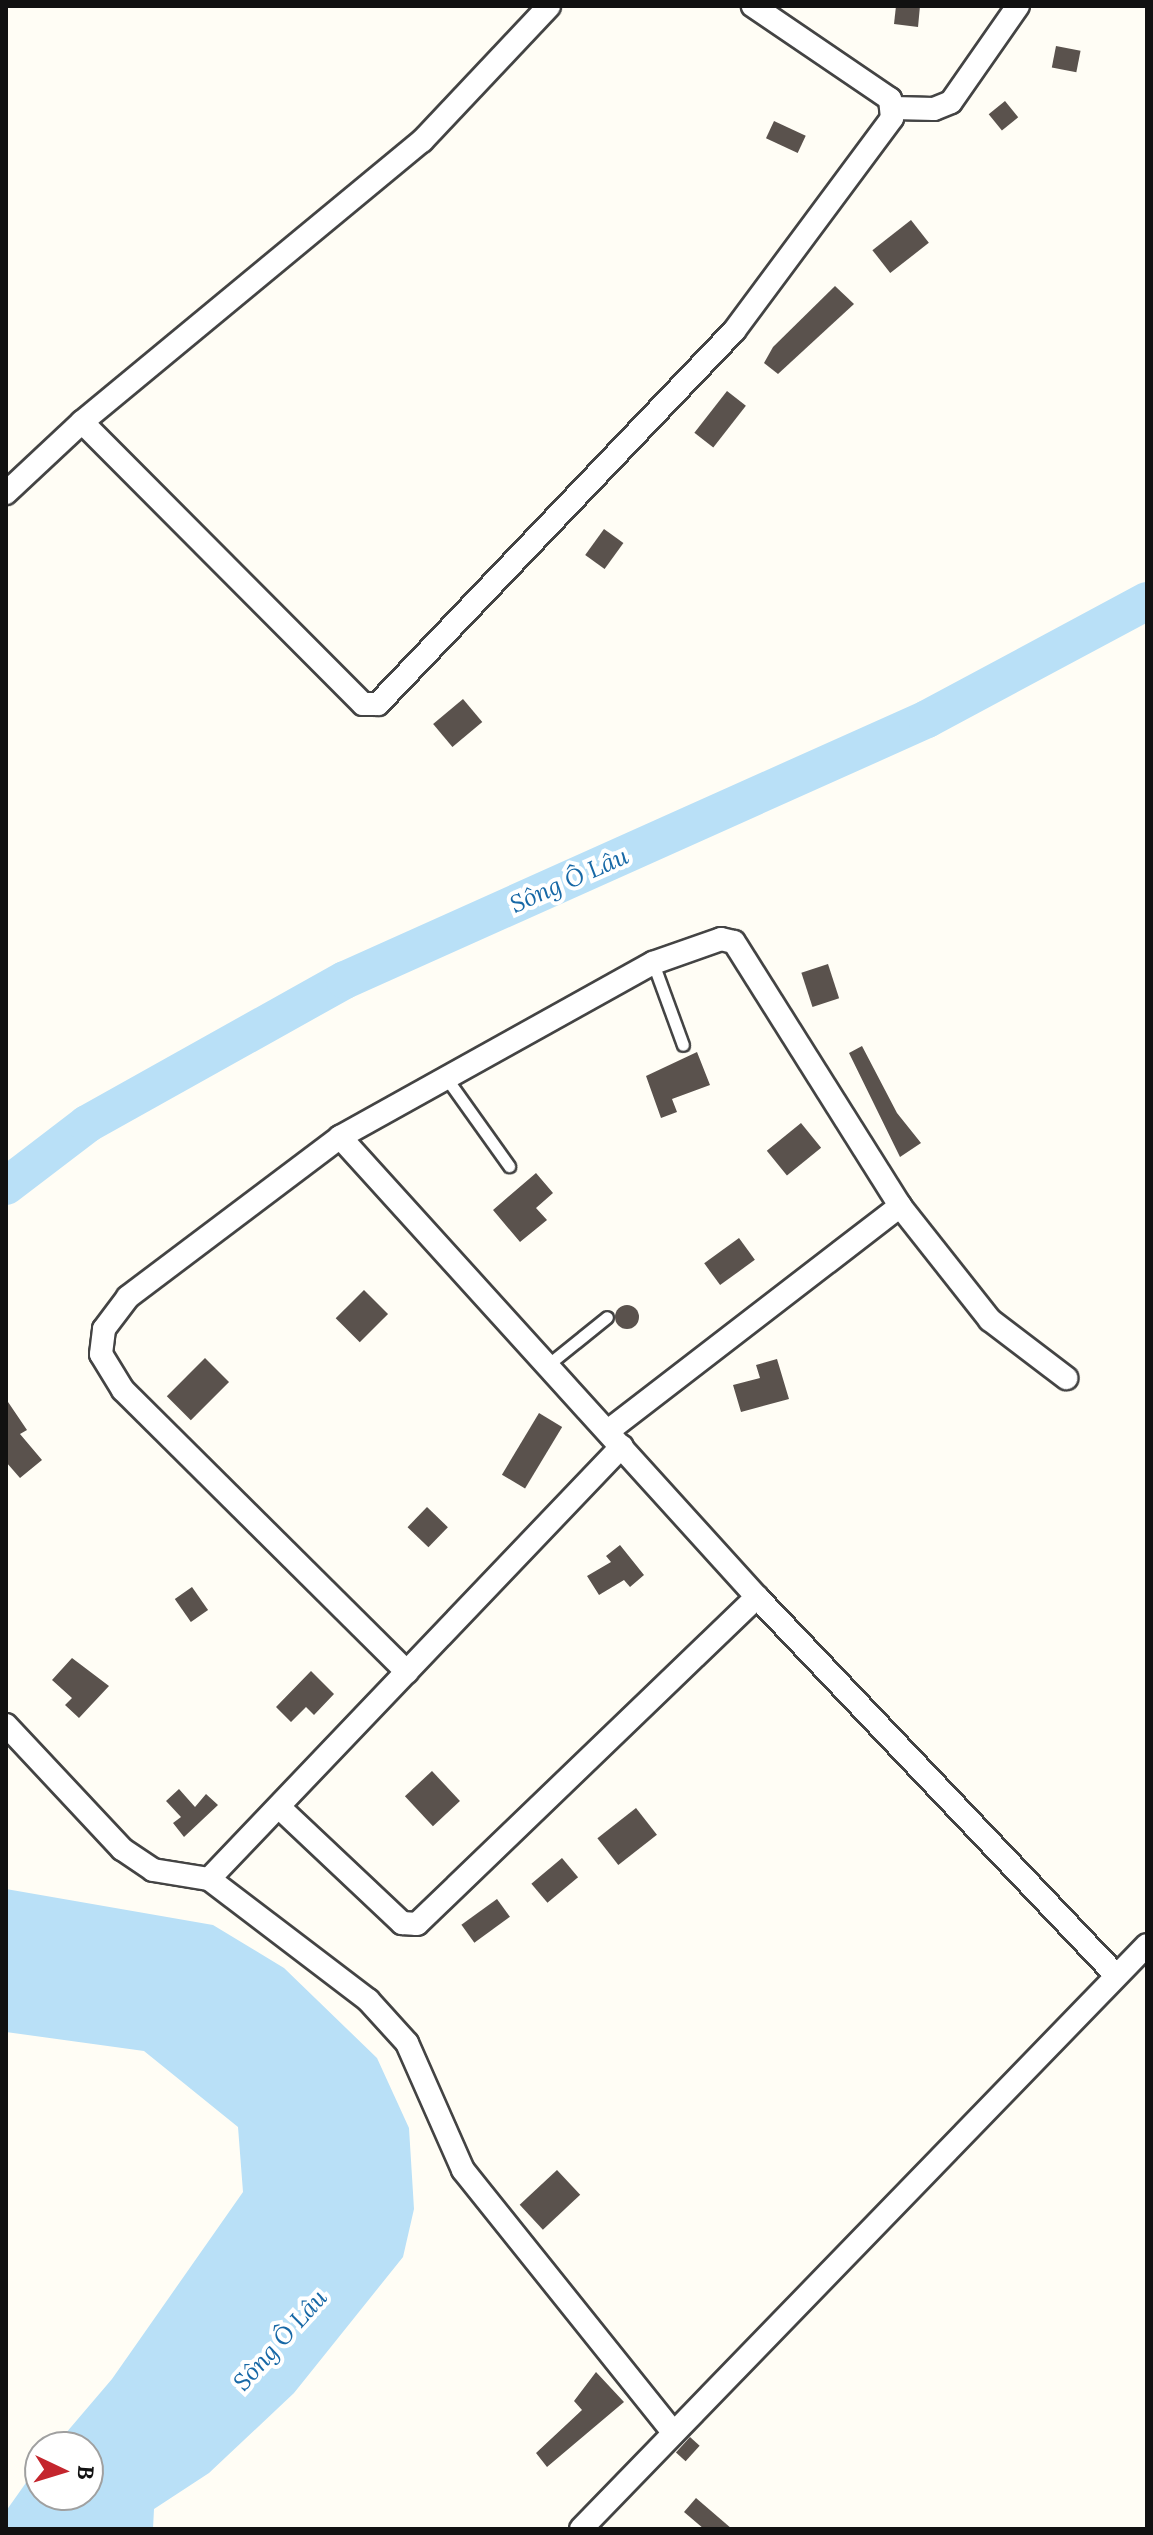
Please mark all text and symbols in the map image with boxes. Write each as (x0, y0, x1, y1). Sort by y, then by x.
water label: Sông Ô Lâu (506, 841, 632, 919)
water label: Sông Ô Lâu (227, 2284, 333, 2396)
north arrow (24, 2431, 104, 2511)
text: B (71, 2464, 100, 2481)

